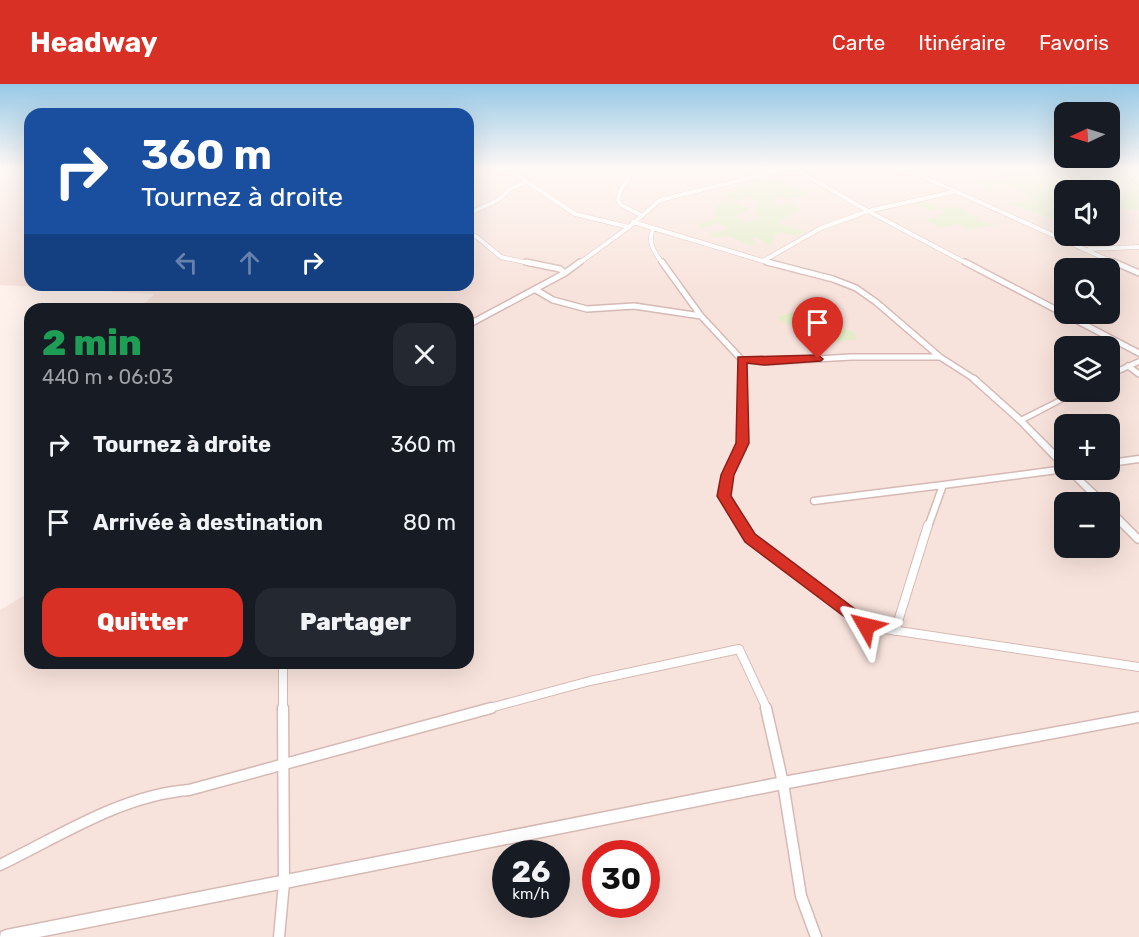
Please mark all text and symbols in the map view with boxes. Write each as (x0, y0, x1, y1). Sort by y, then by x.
text: Headway (30, 26, 157, 59)
text: Carte (832, 30, 885, 55)
text: Itinéraire (918, 30, 1006, 55)
text: Favoris (1039, 30, 1109, 55)
north arrow (1054, 102, 1120, 168)
map controls (1054, 102, 1120, 558)
text: 360 m (141, 130, 272, 180)
icon: right (42, 132, 120, 210)
button: sound (1054, 180, 1120, 246)
text: Tournez à droite (141, 181, 343, 213)
icon: left (170, 246, 203, 279)
icon: ahead (233, 246, 266, 279)
icon: right (296, 246, 329, 279)
button: search (1054, 258, 1120, 324)
pin (792, 297, 843, 359)
icon: arrive (801, 306, 834, 339)
text: 2 min (42, 321, 142, 364)
button: close (393, 323, 456, 386)
button: layers (1054, 336, 1120, 402)
text: 440 m · 06:03 (42, 365, 173, 389)
button: + (1054, 414, 1120, 480)
icon: right (42, 428, 75, 461)
text: Tournez à droite (93, 431, 271, 458)
text: 360 m (391, 431, 456, 458)
button: − (1054, 492, 1120, 558)
icon: arrive (42, 506, 75, 539)
text: Arrivée à destination (93, 509, 323, 536)
text: 80 m (403, 509, 456, 536)
button: Quitter (42, 588, 243, 657)
button: Partager (255, 588, 456, 657)
position arrow (834, 594, 898, 658)
speed limit sign: 30 (582, 840, 660, 918)
text: 26 (511, 854, 551, 890)
text: km/h (512, 885, 550, 903)

